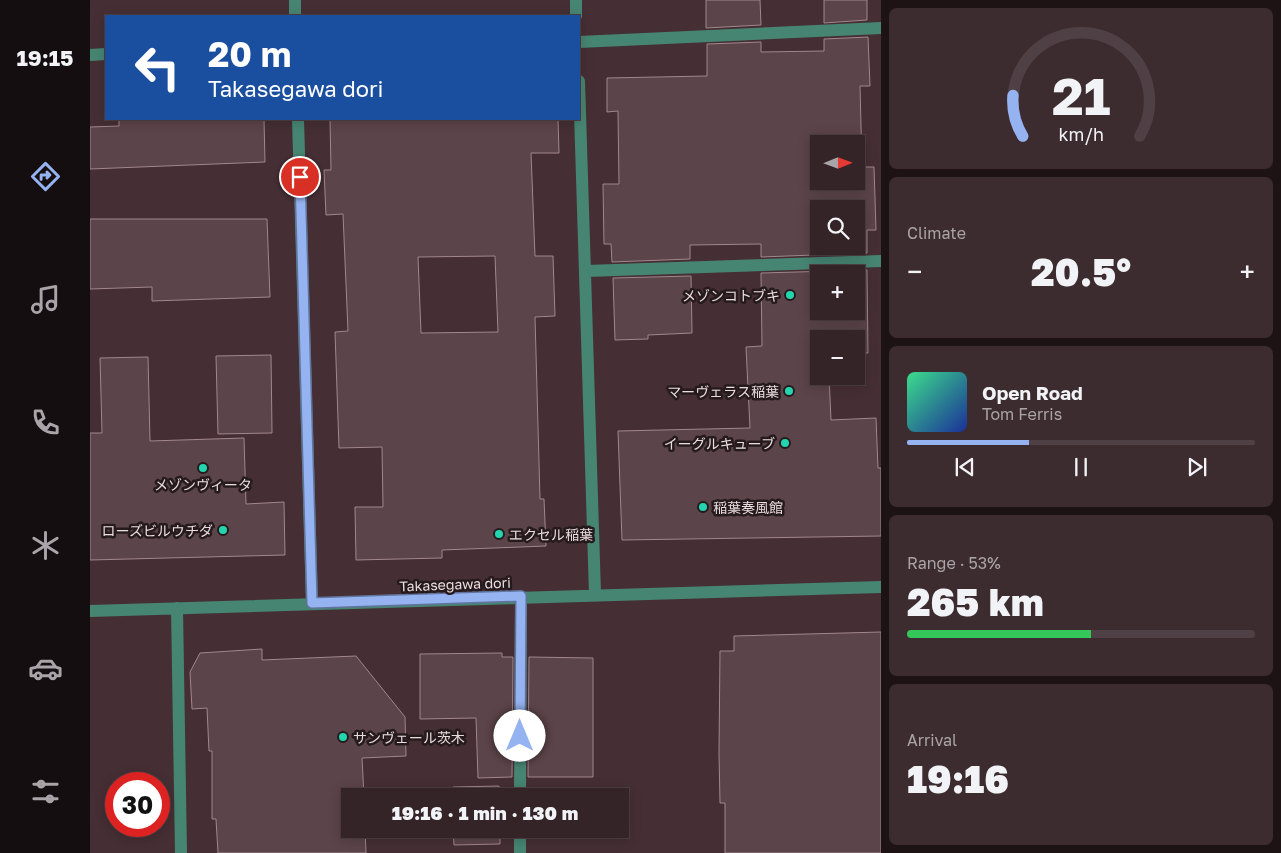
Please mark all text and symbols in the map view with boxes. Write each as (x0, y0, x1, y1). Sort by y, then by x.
text: 20 m (208, 33, 291, 75)
icon: left (125, 35, 190, 100)
text: 19:15 (16, 44, 74, 71)
text: 21 (1052, 64, 1110, 126)
text: Takasegawa dori (208, 75, 383, 102)
text: km/h (1058, 123, 1104, 145)
north arrow (810, 135, 865, 190)
map controls (810, 135, 865, 385)
pin (279, 156, 321, 198)
icon: directions (28, 159, 63, 194)
icon: arrive (286, 163, 314, 191)
button: search (810, 200, 865, 255)
text: Climate (907, 223, 966, 243)
text: 20.5° (1031, 249, 1131, 294)
text: − (907, 255, 922, 288)
text: + (1240, 255, 1255, 288)
button: + (810, 265, 865, 320)
icon: music (28, 282, 63, 317)
place label: メゾンコトブキ (682, 287, 780, 304)
marker: メゾンコトブキ (784, 289, 796, 301)
button: − (810, 330, 865, 385)
text: Open Road (982, 381, 1083, 404)
place label: マーヴェラス稲葉 (667, 383, 779, 400)
marker: マーヴェラス稲葉 (783, 385, 795, 397)
text: Tom Ferris (982, 404, 1062, 424)
icon: phone (28, 405, 63, 440)
place label: イーグルキューブ (664, 435, 775, 452)
marker: イーグルキューブ (779, 437, 791, 449)
icon: previous (951, 453, 979, 481)
icon: pause (1067, 453, 1095, 481)
icon: next (1183, 453, 1211, 481)
marker: メゾンヴィータ (197, 462, 209, 474)
place label: メゾンヴィータ (154, 476, 252, 493)
place label: 稲葉奏風館 (713, 499, 783, 516)
marker: 稲葉奏風館 (697, 501, 709, 513)
place label: ローズビルウチダ (102, 522, 213, 539)
marker: ローズビルウチダ (217, 524, 229, 536)
place label: エクセル稲葉 (509, 526, 593, 543)
icon: climate (28, 528, 63, 563)
marker: エクセル稲葉 (493, 528, 505, 540)
text: Range · 53% (907, 553, 1001, 573)
street label: Takasegawa dori (399, 574, 511, 594)
text: 265 km (907, 579, 1044, 624)
icon: car (28, 651, 63, 686)
position arrow (493, 709, 545, 761)
place label: サンヴェール茨木 (353, 729, 465, 746)
text: Arrival (907, 730, 957, 750)
marker: サンヴェール茨木 (337, 731, 349, 743)
text: 19:16 (907, 756, 1009, 801)
speed limit sign: 30 (105, 772, 170, 837)
icon: filters (28, 774, 63, 809)
text: 19:16 · 1 min · 130 m (392, 801, 578, 824)

